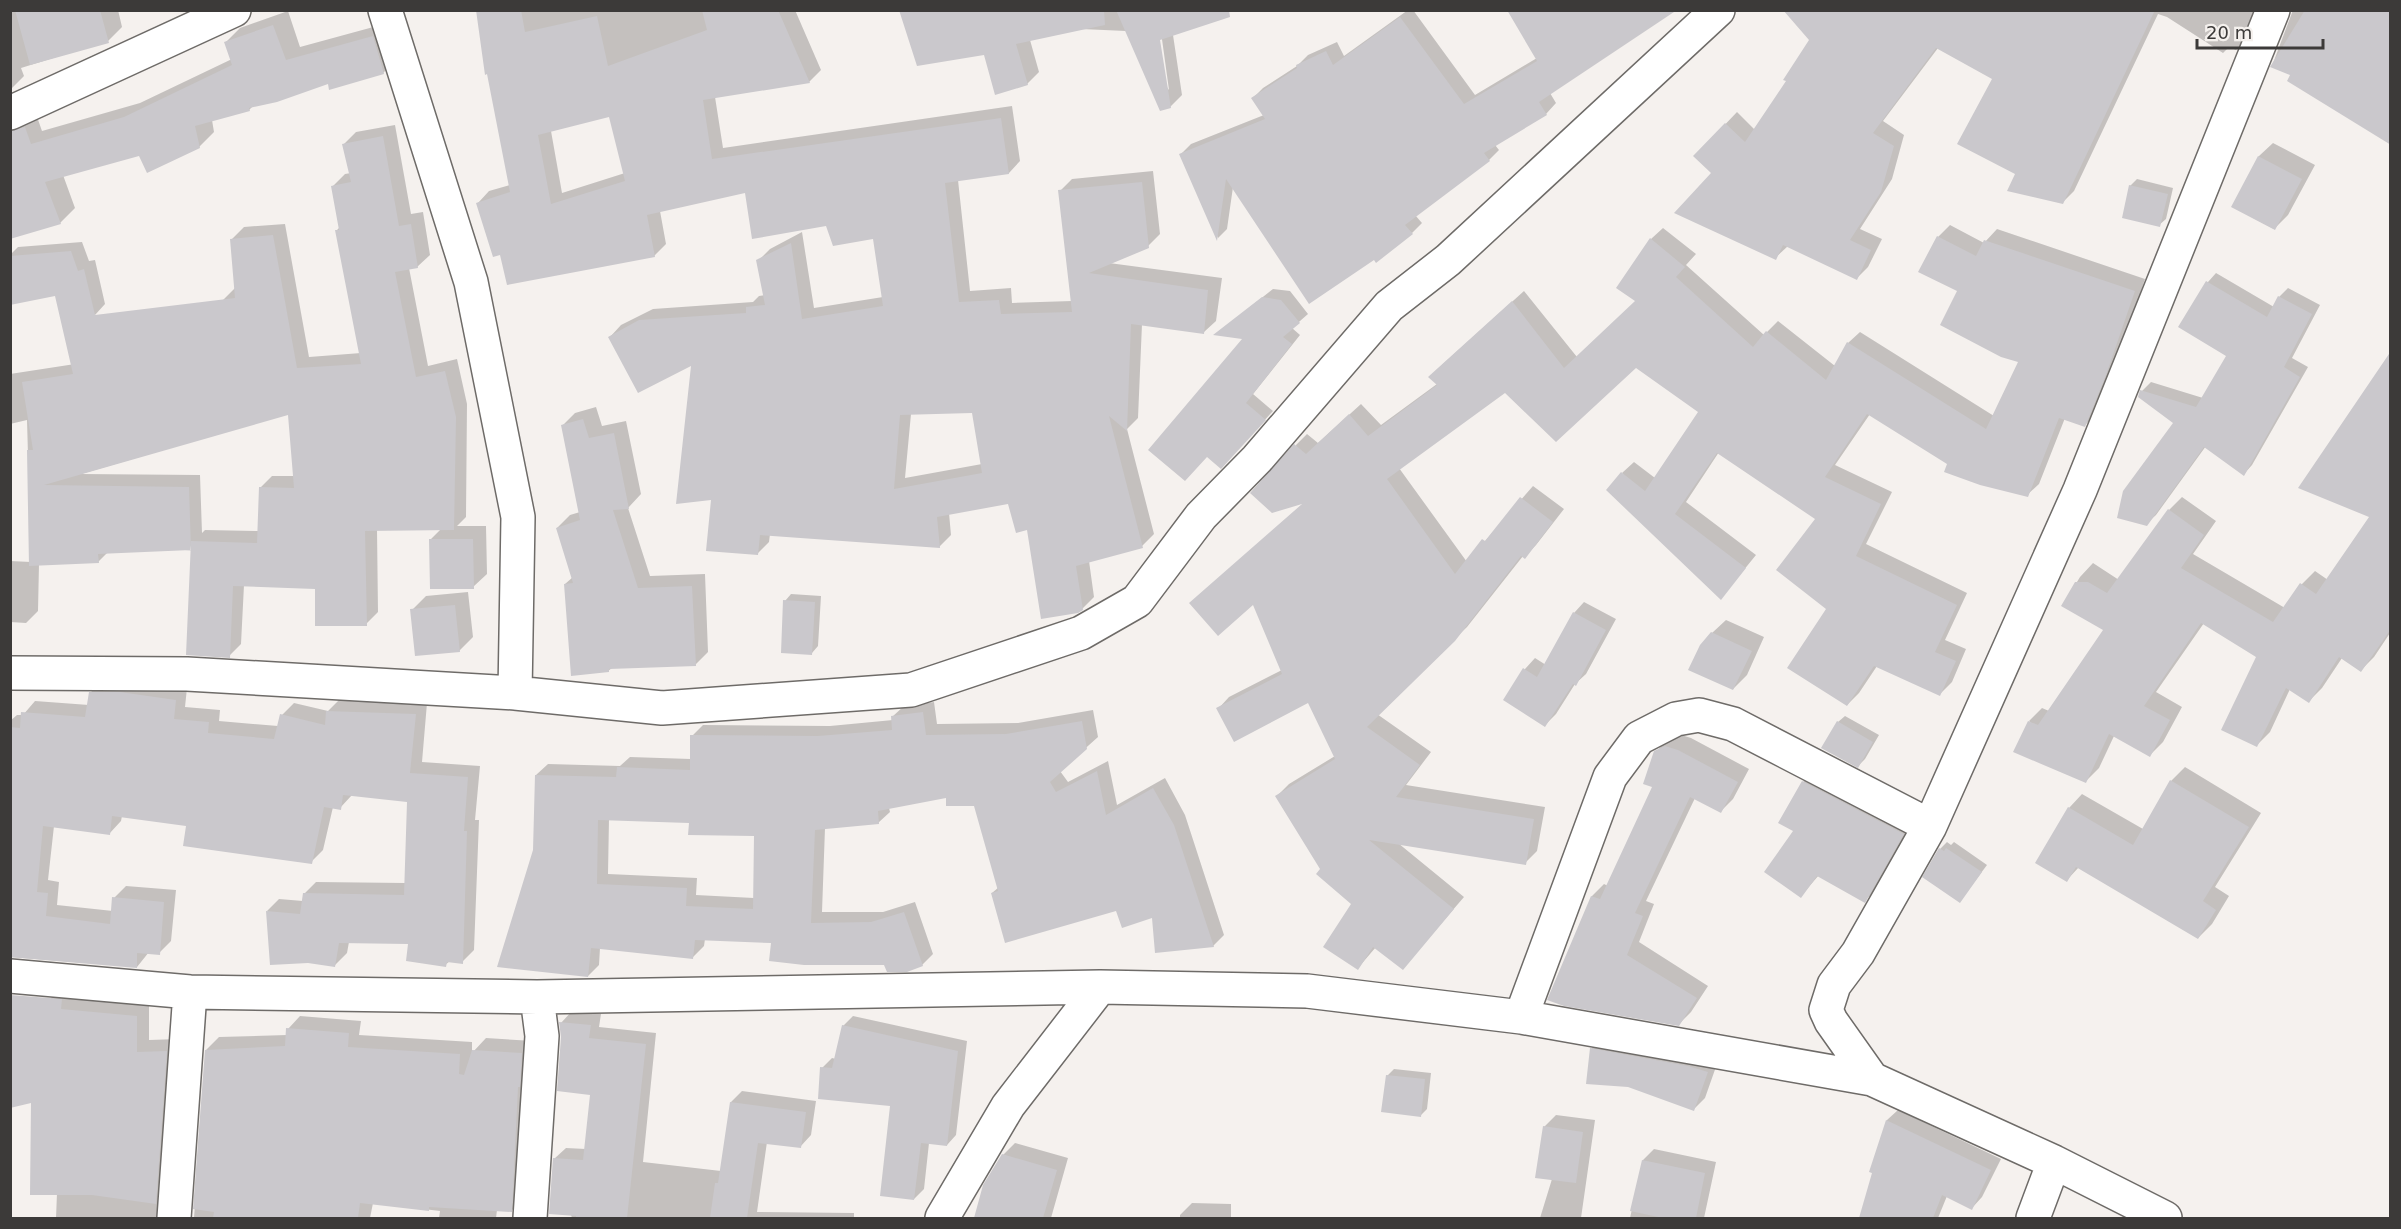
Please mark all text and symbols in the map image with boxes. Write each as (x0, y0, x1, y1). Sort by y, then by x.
scale bar (2197, 12, 2323, 50)
text: 20 m (2206, 22, 2252, 43)

